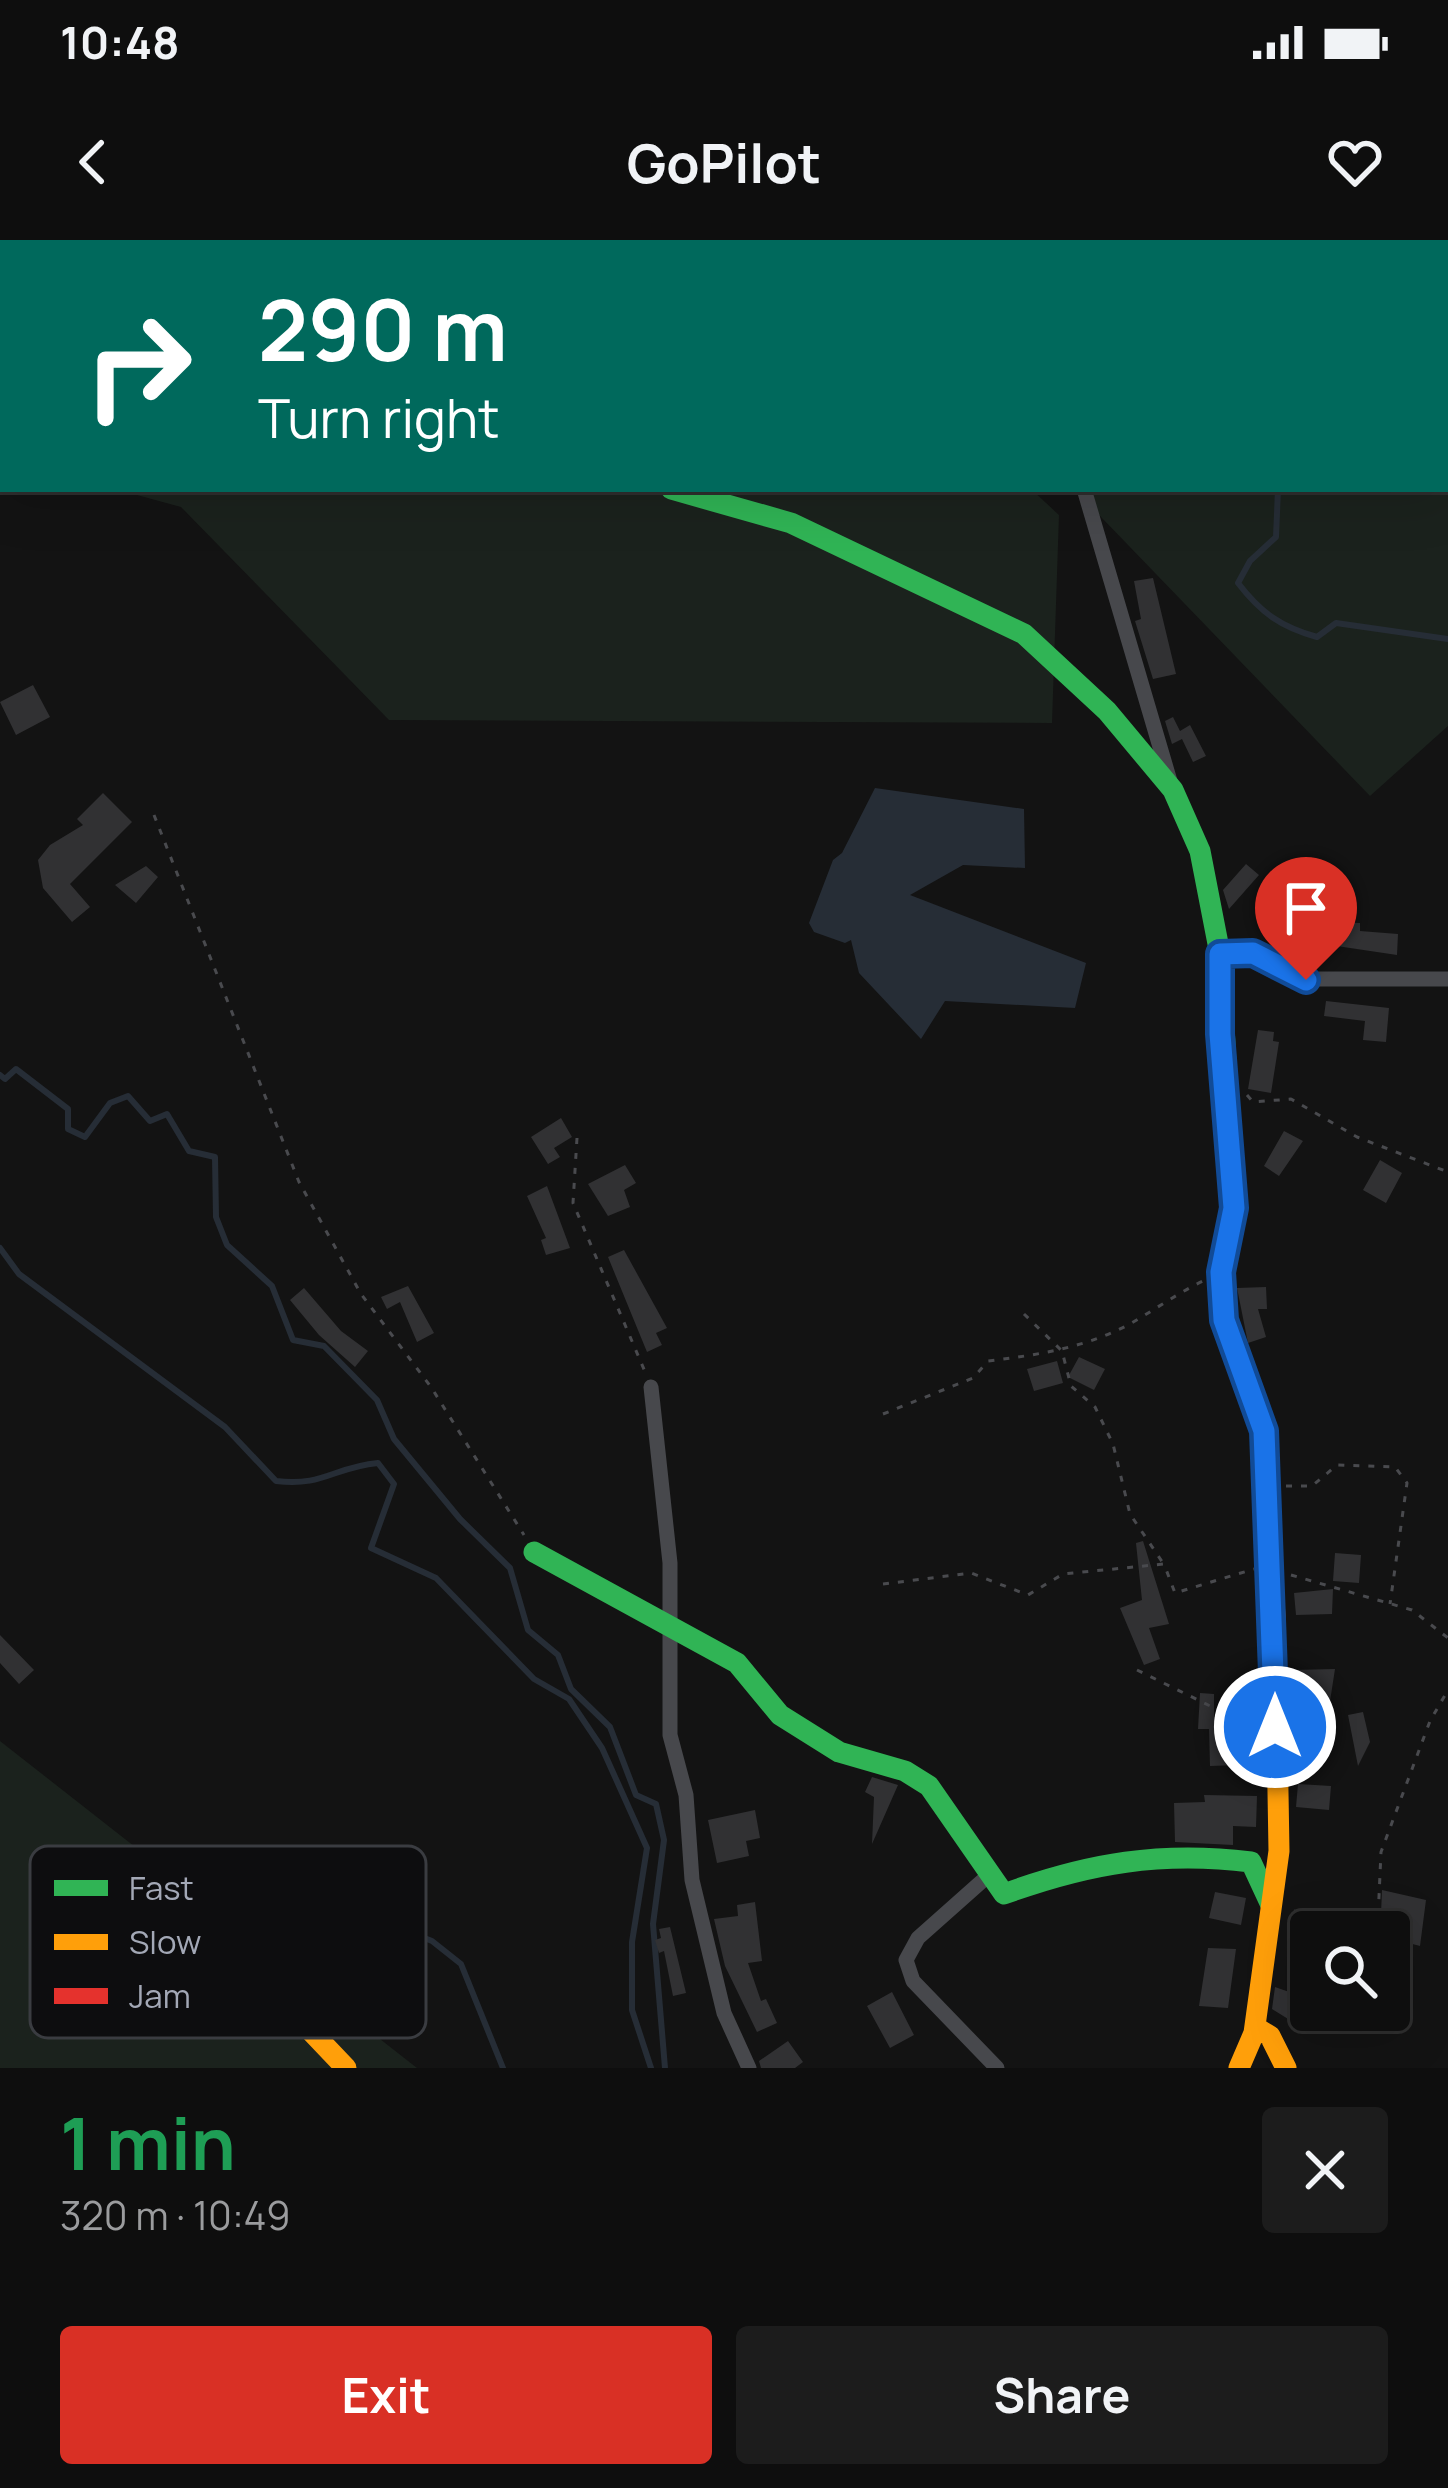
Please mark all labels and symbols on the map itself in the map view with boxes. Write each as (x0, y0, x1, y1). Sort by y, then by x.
pin (1255, 857, 1357, 980)
position arrow (1212, 1664, 1338, 1790)
legend (30, 1846, 426, 2038)
text: Fast (129, 1865, 194, 1910)
text: Slow (129, 1919, 201, 1964)
text: Jam (129, 1973, 191, 2018)

